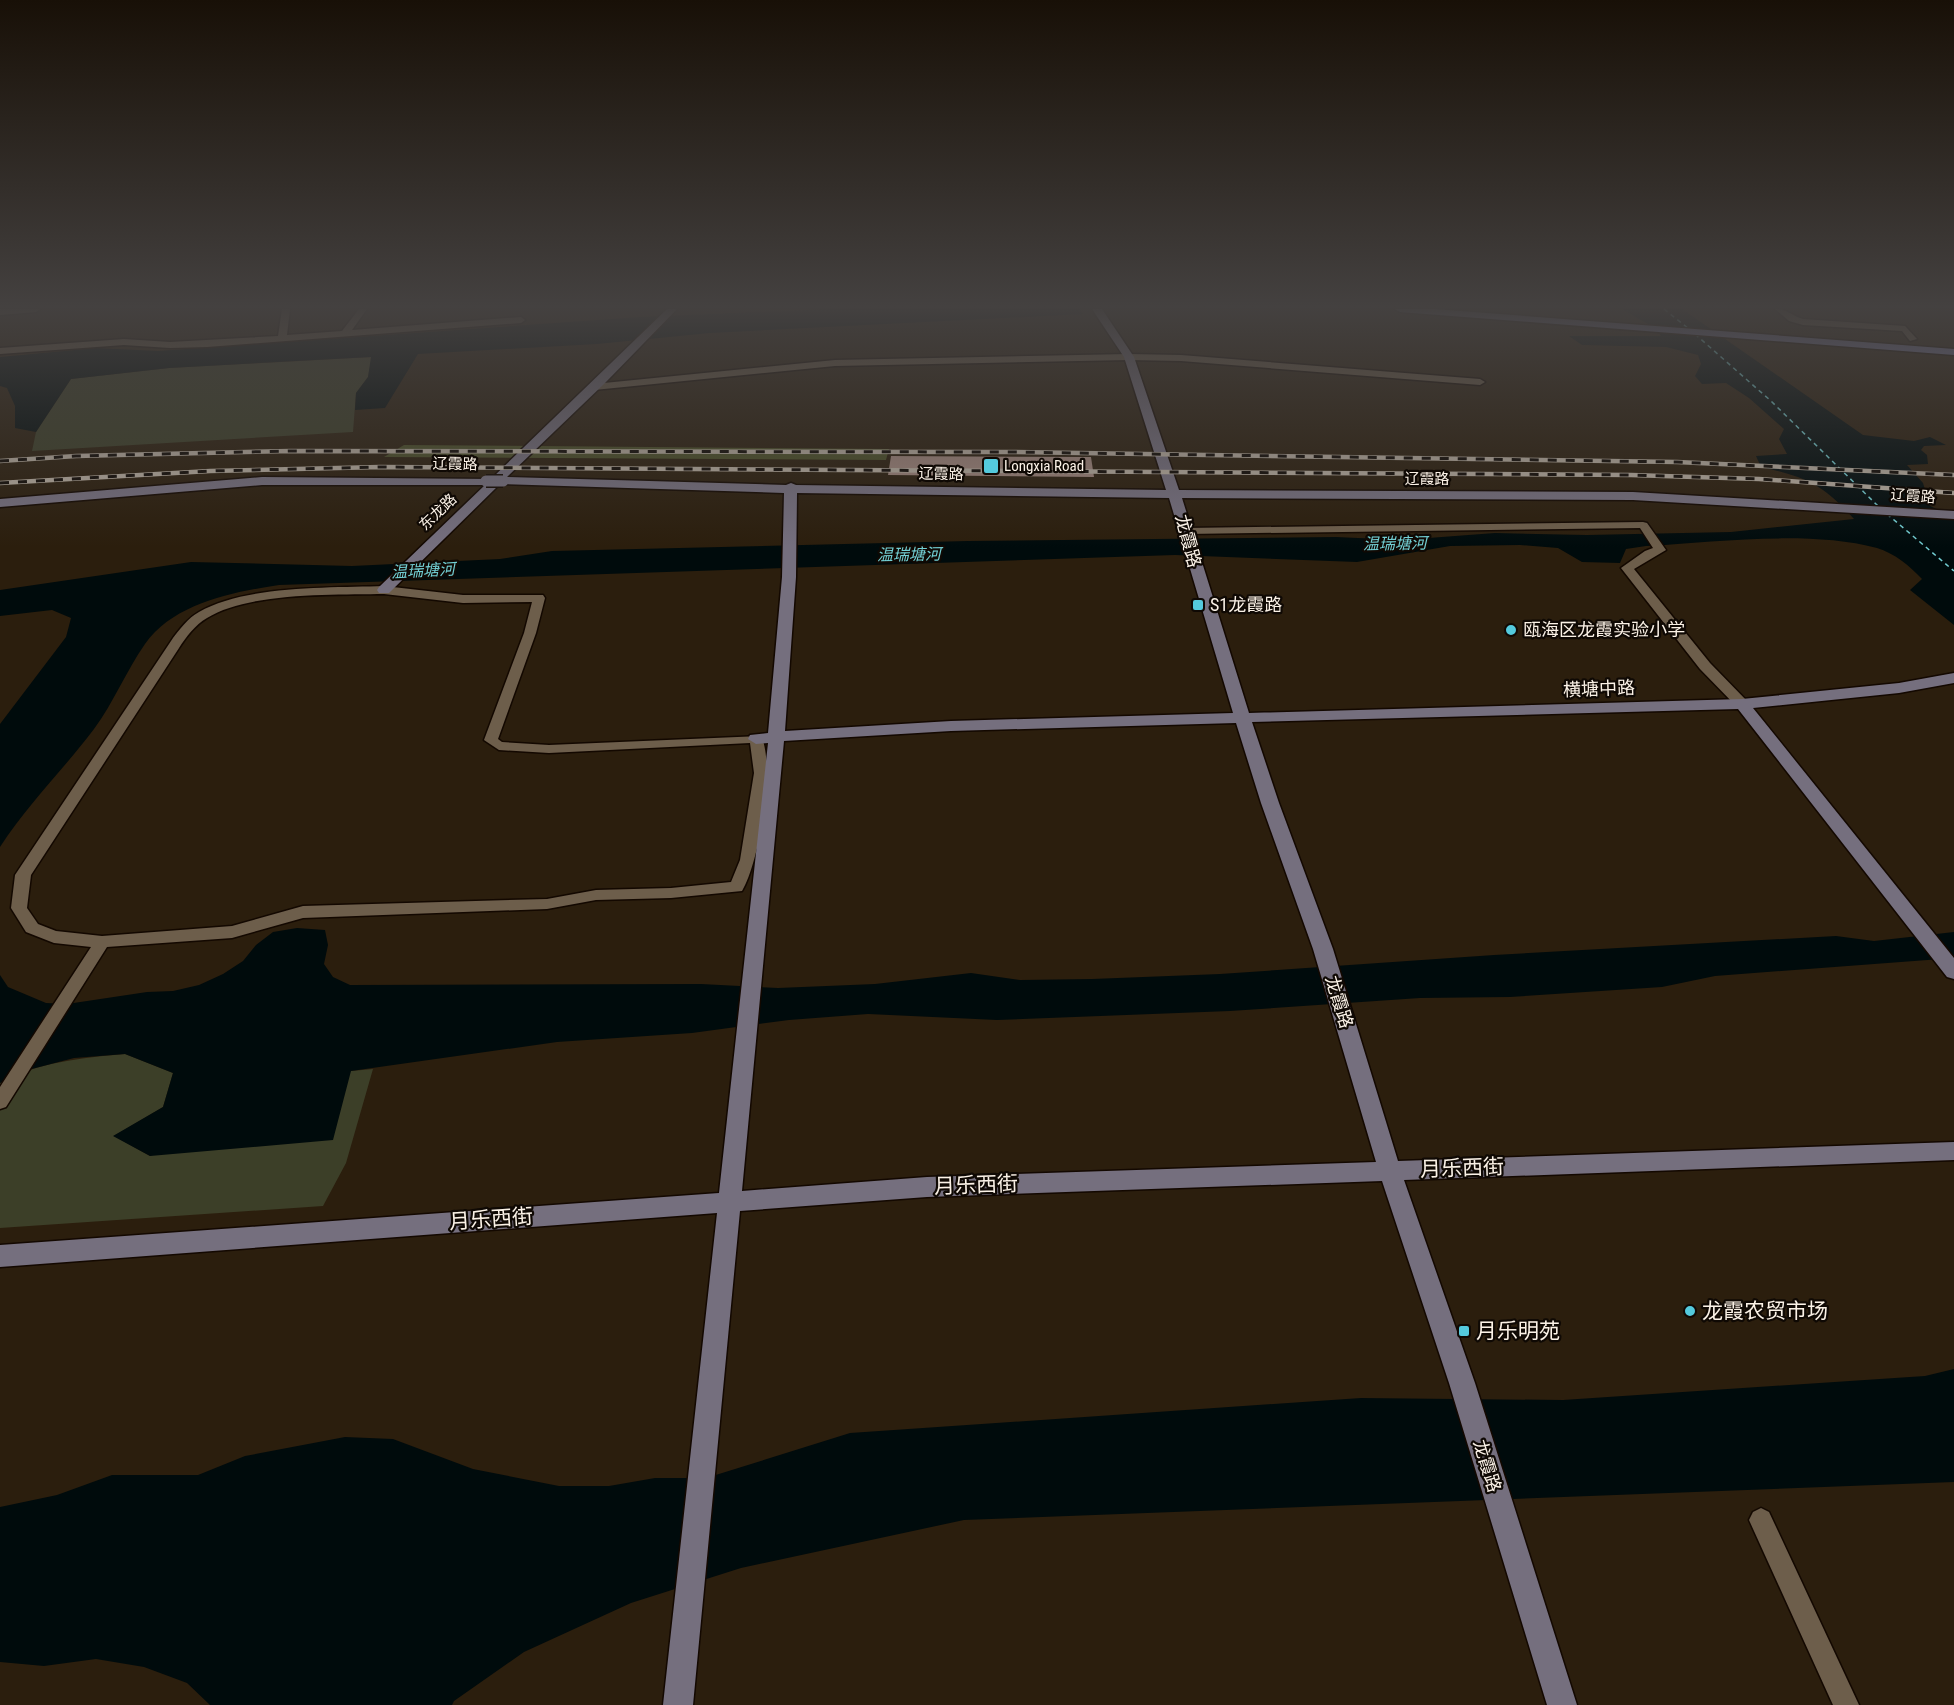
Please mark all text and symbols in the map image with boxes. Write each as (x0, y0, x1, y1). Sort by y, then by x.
street label: 辽霞路 (432, 455, 478, 473)
marker: Longxia Road (982, 457, 1000, 475)
place label: Longxia Road (1004, 457, 1084, 475)
street label: 辽霞路 (918, 465, 964, 483)
street label: 辽霞路 (1404, 470, 1450, 488)
street label: 辽霞路 (1890, 485, 1936, 507)
street label: 东龙路 (416, 490, 460, 534)
street label: 龙霞路 (1171, 512, 1206, 570)
water label: 温瑞塘河 (1363, 533, 1430, 554)
water label: 温瑞塘河 (877, 544, 944, 565)
water label: 温瑞塘河 (391, 559, 458, 582)
place label: S1龙霞路 (1210, 594, 1282, 615)
marker: S1龙霞路 (1191, 598, 1205, 612)
place label: 瓯海区龙霞实验小学 (1523, 619, 1685, 640)
marker: 瓯海区龙霞实验小学 (1504, 623, 1518, 637)
street label: 横塘中路 (1563, 677, 1635, 700)
street label: 龙霞路 (1322, 973, 1357, 1031)
street label: 月乐西街 (1420, 1155, 1504, 1181)
street label: 月乐西街 (934, 1172, 1018, 1198)
street label: 月乐西街 (448, 1204, 534, 1234)
place label: 龙霞农贸市场 (1702, 1299, 1828, 1323)
marker: 龙霞农贸市场 (1683, 1304, 1697, 1318)
place label: 月乐明苑 (1476, 1319, 1560, 1343)
marker: 月乐明苑 (1457, 1324, 1471, 1338)
street label: 龙霞路 (1470, 1437, 1505, 1495)

